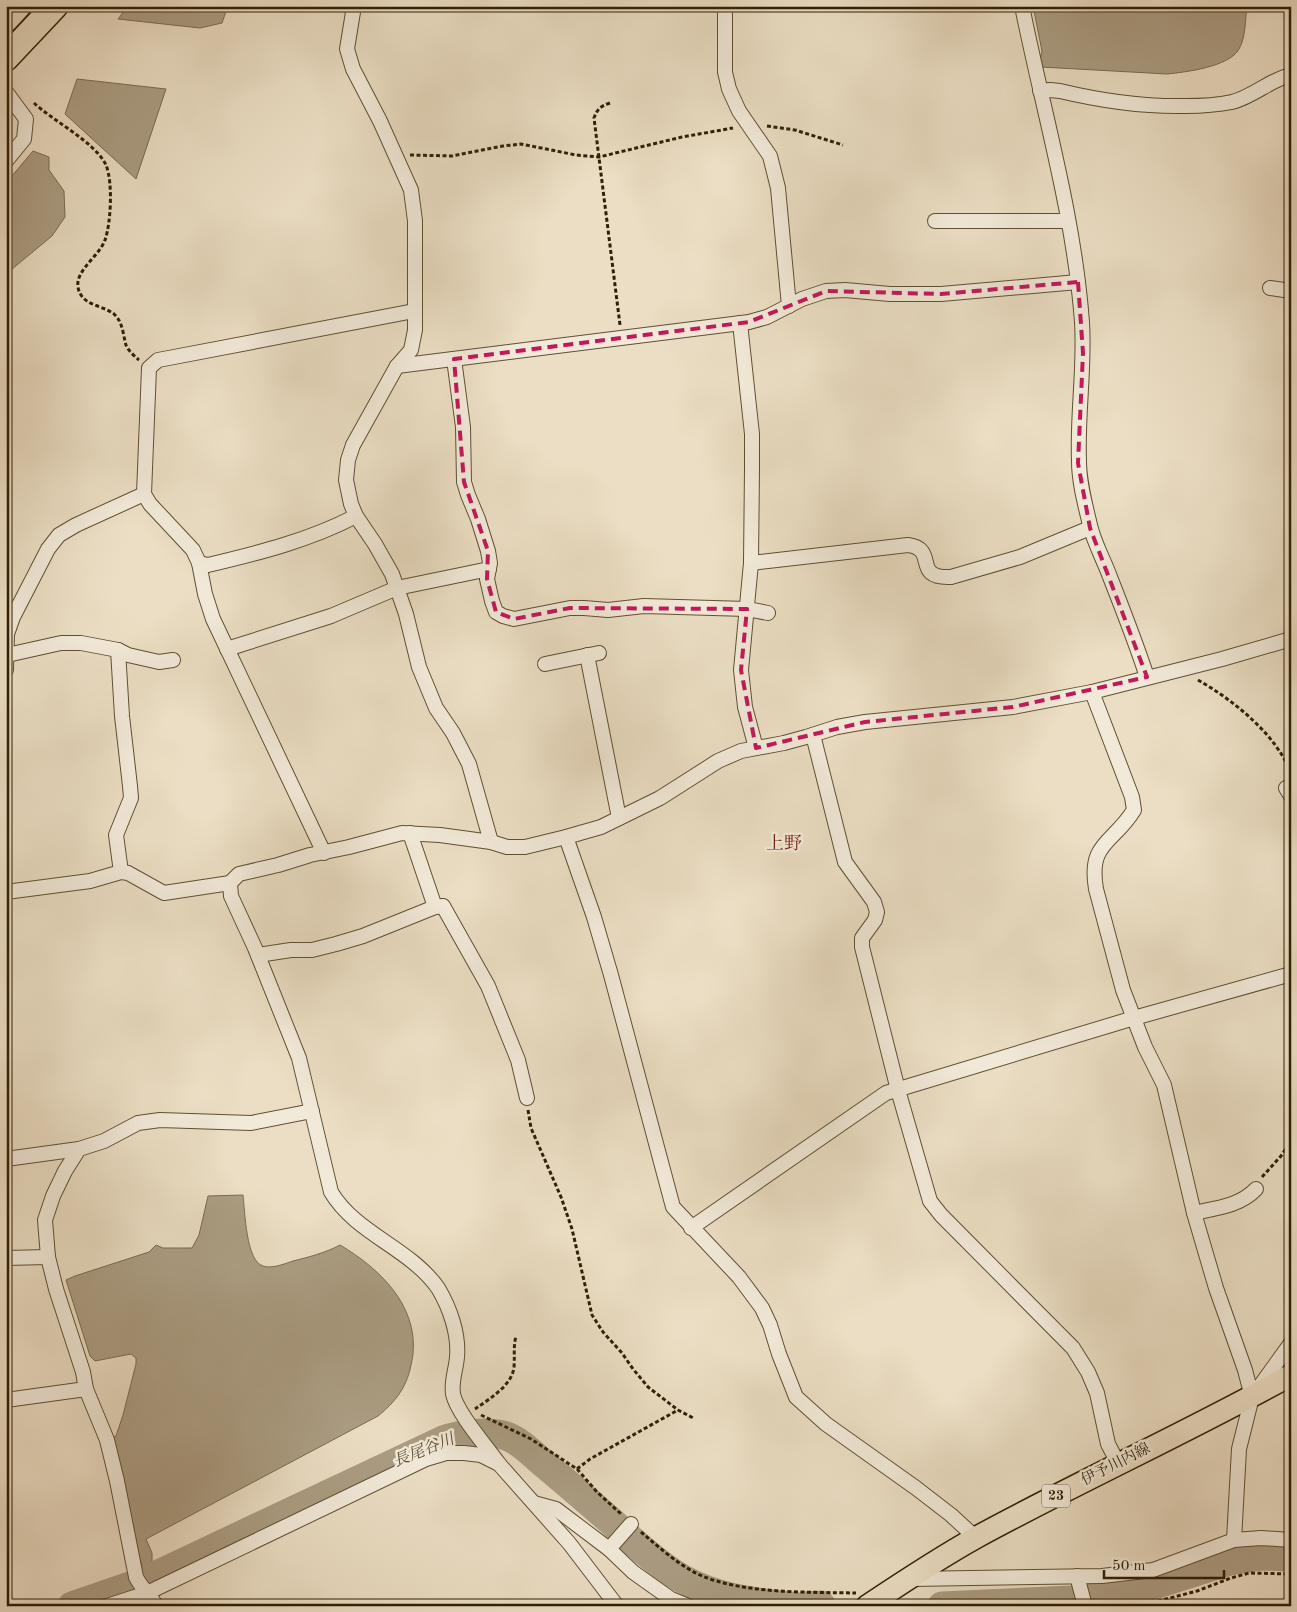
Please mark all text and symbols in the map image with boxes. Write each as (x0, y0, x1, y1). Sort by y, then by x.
district label: 上野 (766, 833, 802, 853)
water label: 長尾谷川 (391, 1429, 459, 1470)
street label: 伊予川内線 (1078, 1440, 1153, 1489)
road number: 23 (1042, 1484, 1070, 1508)
scale bar (1104, 1547, 1224, 1579)
text: 50 m (1112, 1559, 1146, 1574)

